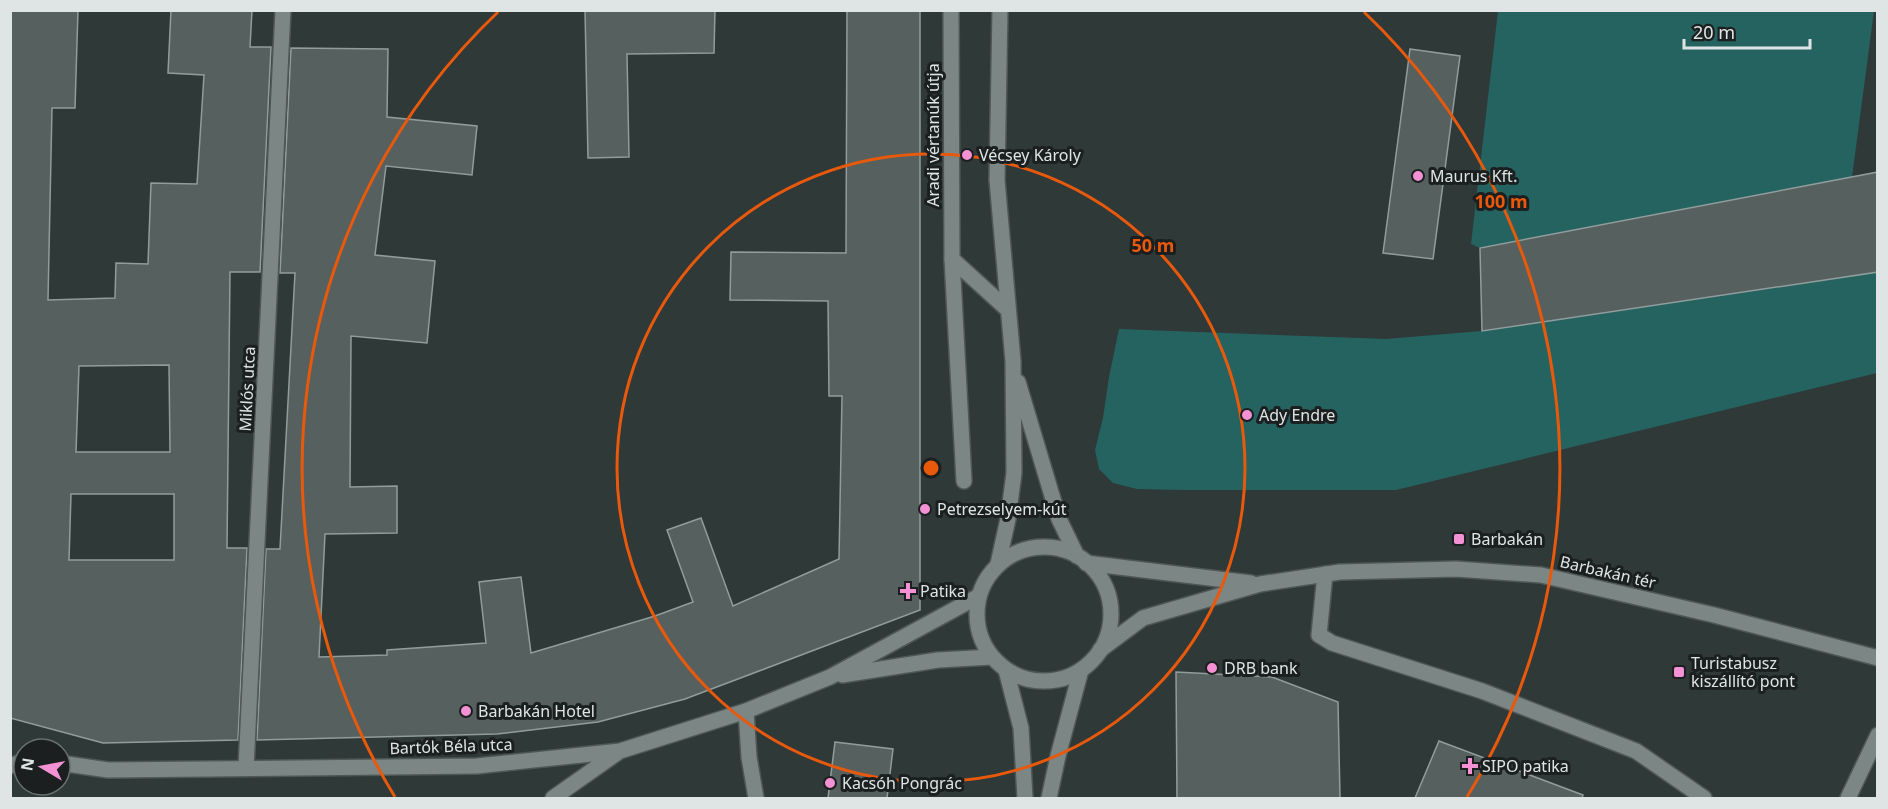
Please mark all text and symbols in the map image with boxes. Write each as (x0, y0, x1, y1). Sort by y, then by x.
scale bar (1684, 12, 1810, 50)
text: 20 m (1693, 20, 1735, 44)
street label: Aradi vértanúk útja (922, 63, 944, 207)
place label: Vécsey Károly (979, 144, 1082, 166)
marker: Vécsey Károly (960, 148, 974, 162)
place label: Maurus Kft. (1430, 165, 1517, 187)
marker: Maurus Kft. (1411, 169, 1425, 183)
text: 100 m (1474, 189, 1528, 213)
text: 50 m (1132, 233, 1174, 257)
street label: Miklós utca (234, 346, 260, 432)
place label: Ady Endre (1259, 404, 1335, 426)
marker: Ady Endre (1240, 408, 1254, 422)
centre of rings (921, 458, 941, 478)
place label: Petrezselyem-kút (937, 498, 1067, 520)
marker: Petrezselyem-kút (918, 502, 932, 516)
place label: Barbakán (1471, 528, 1543, 550)
marker: Barbakán (1452, 532, 1466, 546)
street label: Barbakán tér (1558, 550, 1658, 594)
place label: Patika (920, 580, 966, 602)
marker: Patika (901, 584, 915, 598)
place label: Turistabusz kiszállító pont (1691, 652, 1795, 692)
place label: DRB bank (1224, 657, 1298, 679)
marker: DRB bank (1205, 661, 1219, 675)
marker: Turistabusz kiszállító pont (1672, 665, 1686, 679)
place label: Barbakán Hotel (478, 700, 595, 722)
marker: Barbakán Hotel (459, 704, 473, 718)
street label: Bartók Béla utca (389, 733, 513, 759)
north arrow (12, 737, 72, 797)
place label: SIPO patika (1482, 755, 1569, 777)
text: N (15, 756, 39, 773)
marker: SIPO patika (1463, 759, 1477, 773)
place label: Kacsóh Pongrác (842, 772, 962, 794)
marker: Kacsóh Pongrác (823, 776, 837, 790)

